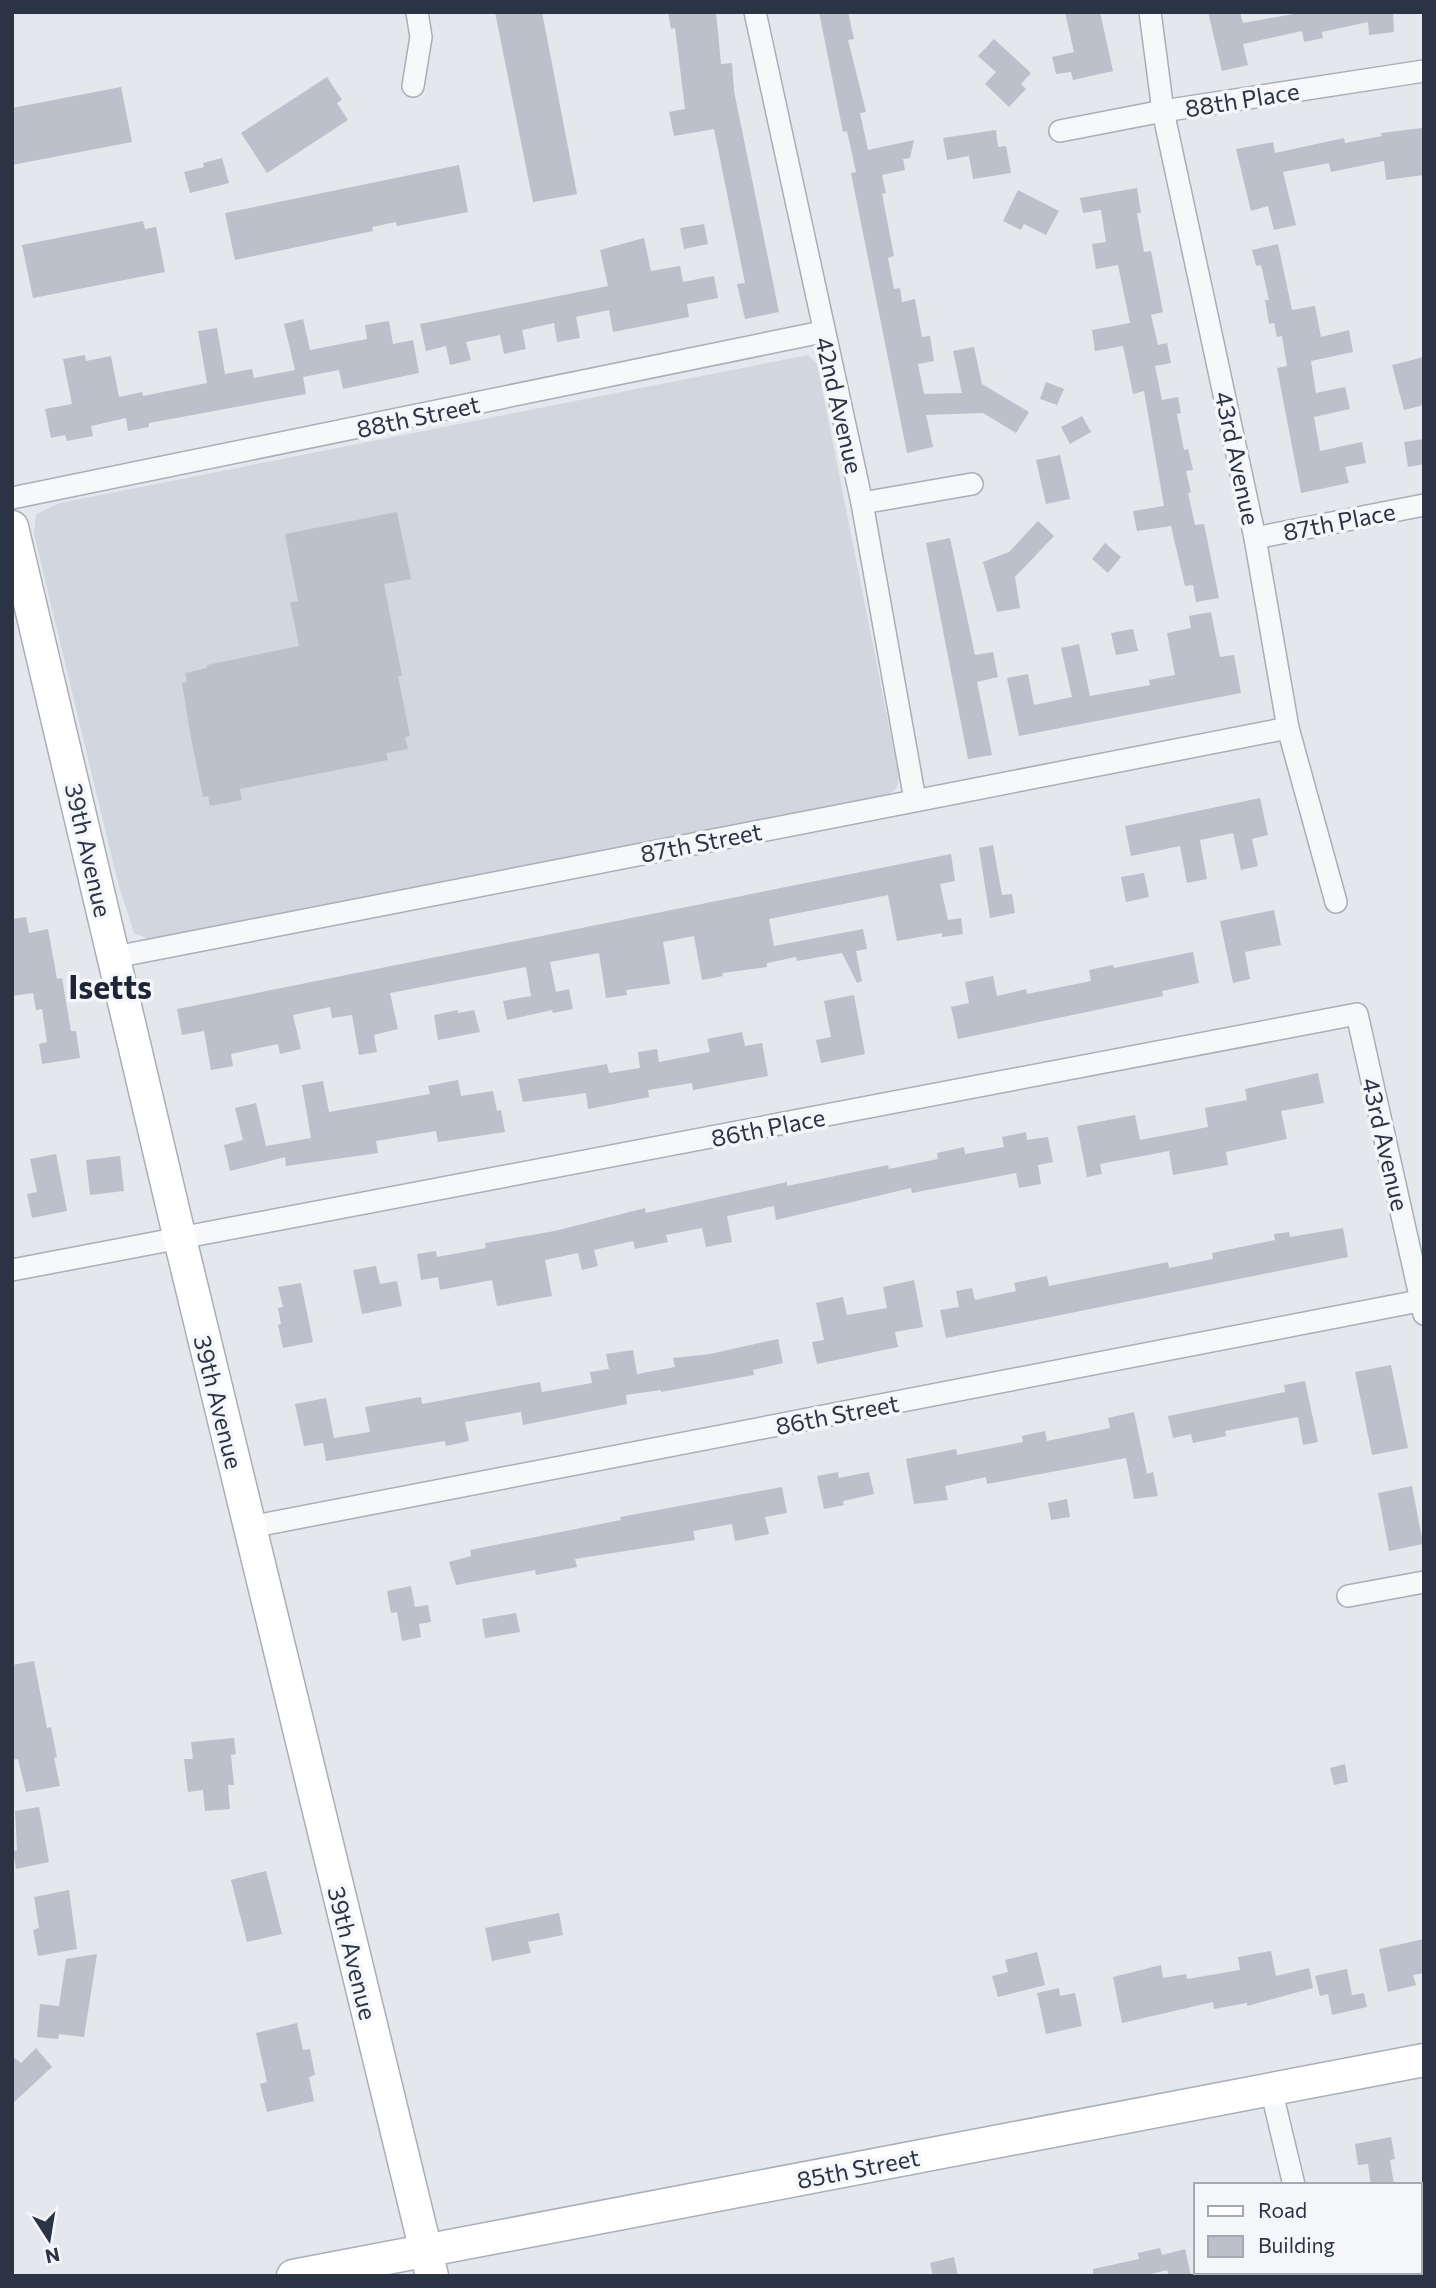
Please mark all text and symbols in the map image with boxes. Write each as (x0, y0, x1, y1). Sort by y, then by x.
street label: 88th Place (1183, 76, 1301, 122)
street label: 42nd Avenue (810, 334, 870, 476)
street label: 88th Street (354, 389, 482, 443)
street label: 43rd Avenue (1210, 389, 1266, 527)
street label: 87th Place (1280, 496, 1398, 546)
street label: 39th Avenue (60, 780, 118, 920)
street label: 87th Street (638, 816, 764, 868)
district label: Isetts (68, 966, 152, 1006)
street label: 43rd Avenue (1357, 1075, 1415, 1213)
street label: 86th Place (709, 1102, 827, 1152)
street label: 39th Avenue (188, 1332, 250, 1472)
street label: 86th Street (773, 1388, 901, 1440)
street label: 39th Avenue (322, 1883, 384, 2023)
street label: 85th Street (794, 2142, 922, 2194)
legend (1194, 2183, 1422, 2274)
text: Road (1258, 2197, 1307, 2222)
north arrow (14, 2204, 84, 2274)
text: Building (1258, 2232, 1335, 2257)
text: N (43, 2243, 62, 2269)

